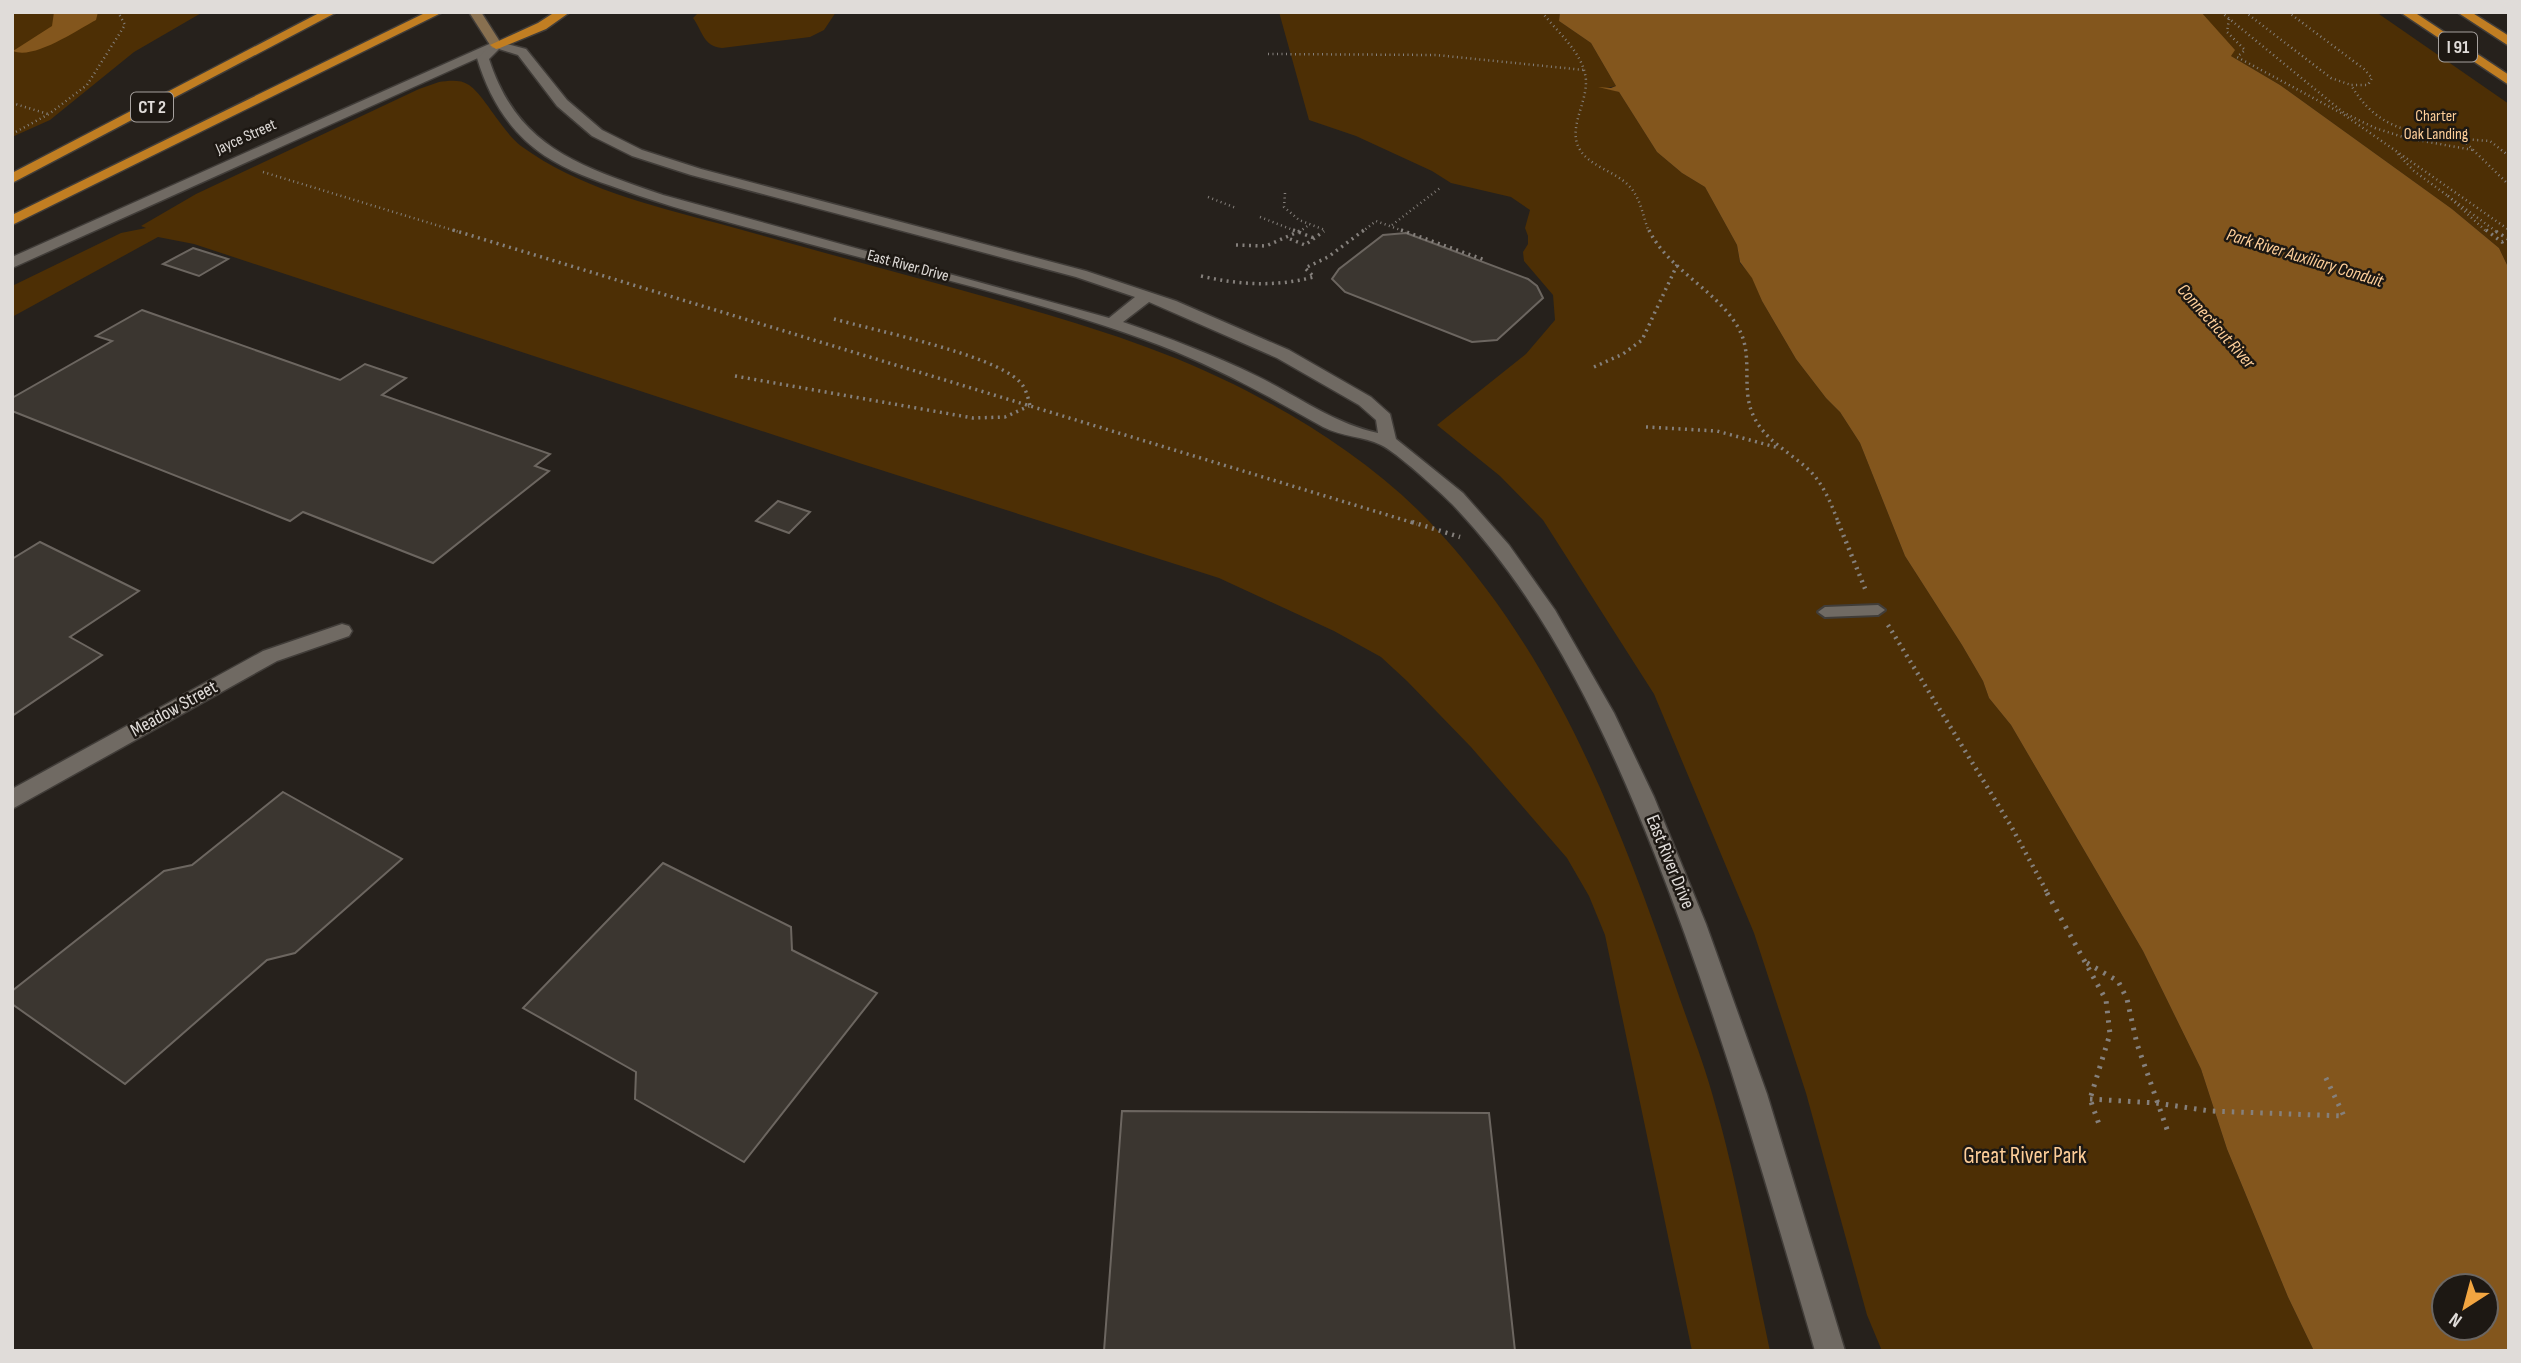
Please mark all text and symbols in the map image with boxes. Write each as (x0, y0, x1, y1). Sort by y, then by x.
road number: I 91 (2439, 32, 2477, 62)
road number: CT 2 (131, 92, 173, 122)
park label: Charter Oak Landing (2404, 107, 2468, 144)
street label: Jayce Street (212, 115, 279, 159)
water label: Park River Auxiliary Conduit (2224, 224, 2387, 292)
street label: East River Drive (865, 246, 951, 286)
water label: Connecticut River (2173, 280, 2260, 373)
street label: Meadow Street (127, 676, 222, 742)
street label: East River Drive (1641, 812, 1699, 912)
park label: Great River Park (1963, 1142, 2087, 1170)
north arrow (2430, 1272, 2500, 1342)
text: N (2445, 1307, 2467, 1332)

